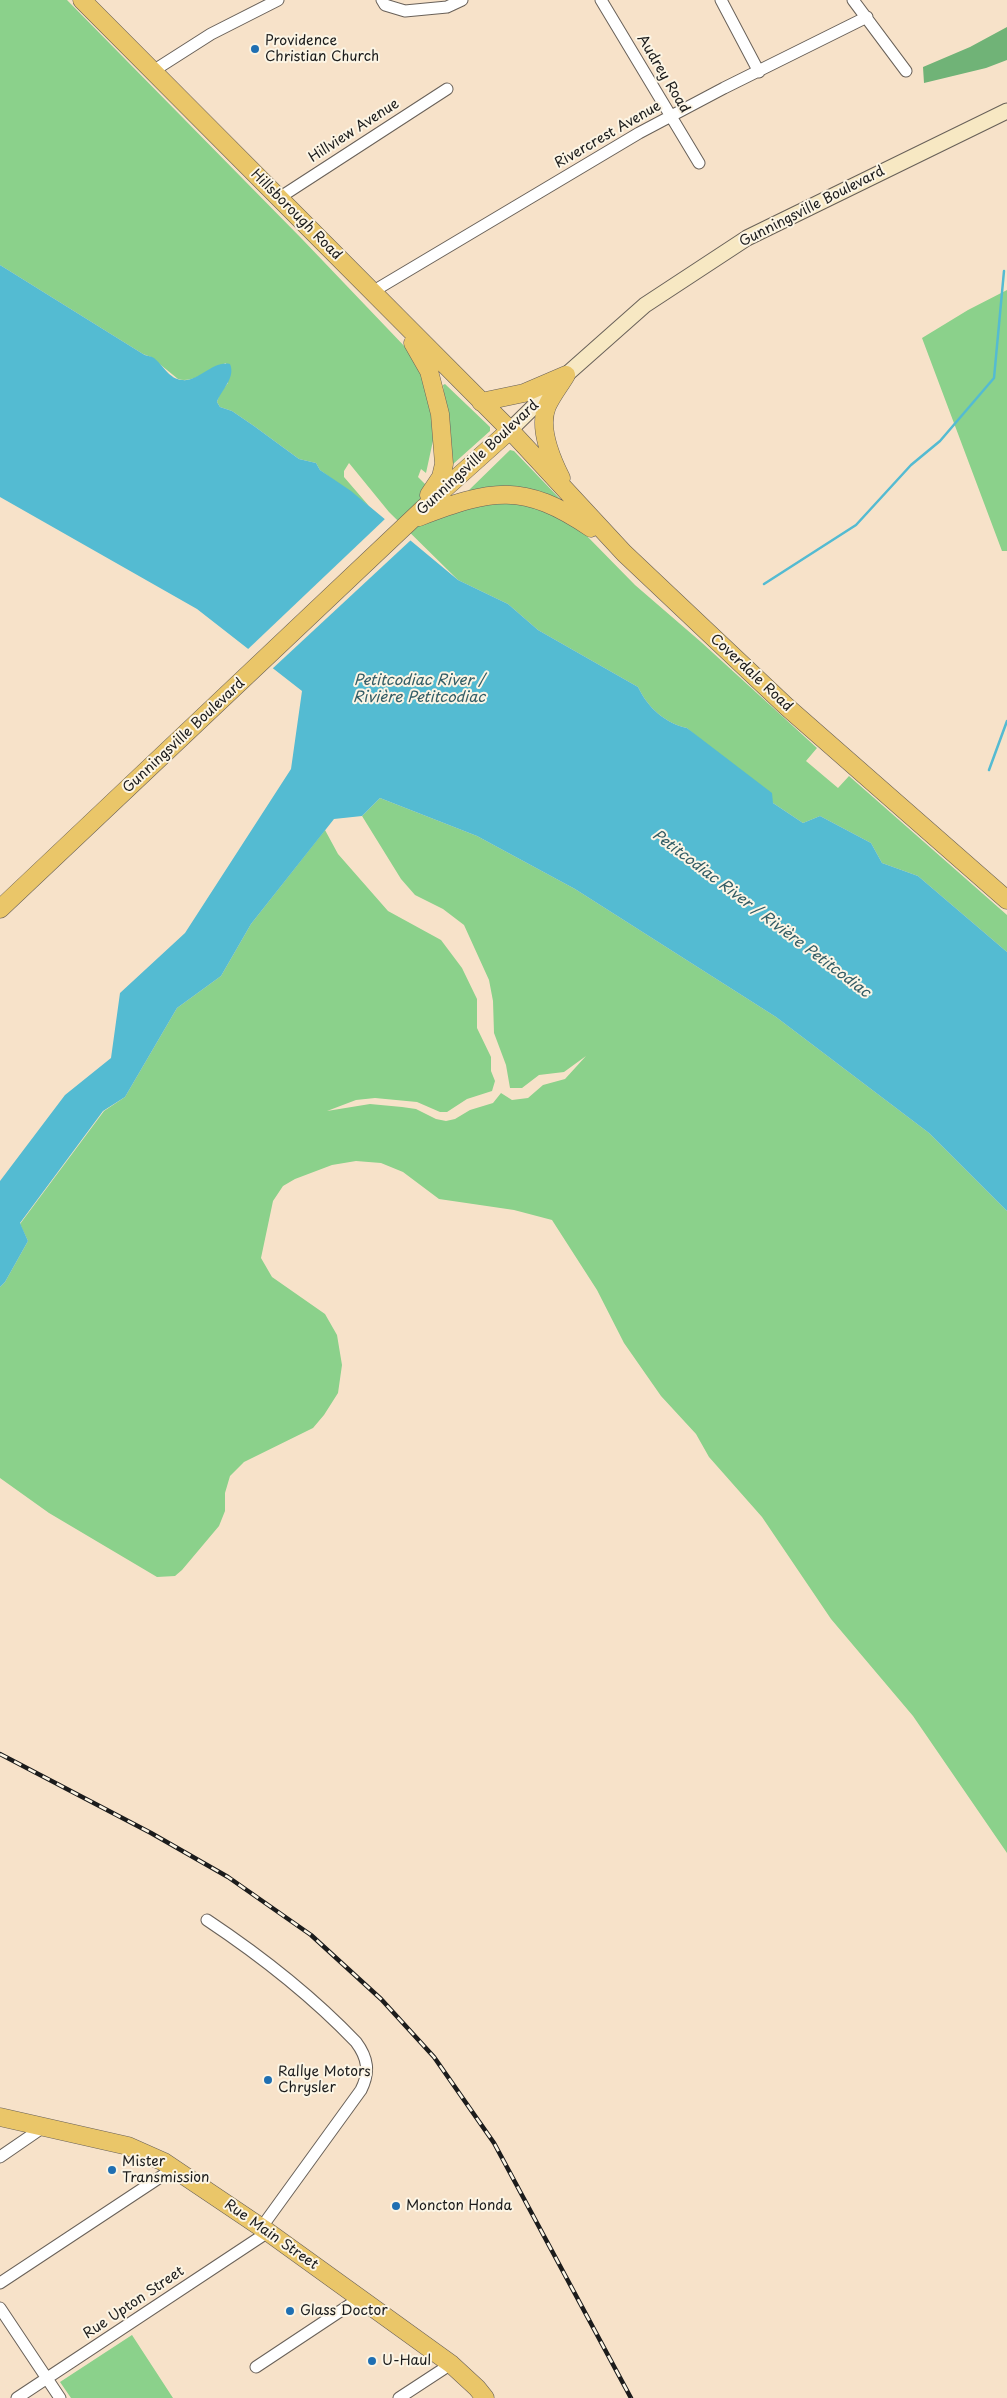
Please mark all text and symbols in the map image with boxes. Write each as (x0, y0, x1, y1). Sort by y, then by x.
street label: Audrey Road (633, 32, 693, 116)
place label: Providence Christian Church (265, 33, 379, 65)
marker: Providence Christian Church (249, 43, 261, 55)
street label: Hillview Avenue (306, 96, 402, 166)
street label: Rivercrest Avenue (552, 98, 664, 172)
street label: Gunningsville Boulevard (737, 163, 887, 251)
street label: Hillsborough Road (247, 166, 345, 264)
street label: Gunningsville Boulevard (414, 397, 542, 519)
street label: Coverdale Road (706, 631, 796, 715)
water label: Petitcodiac River / Rivière Petitcodiac (353, 672, 485, 707)
street label: Gunningsville Boulevard (120, 675, 248, 797)
water label: Petitcodiac River / Rivière Petitcodiac (649, 826, 873, 1002)
place label: Rallye Motors Chrysler (278, 2064, 371, 2096)
marker: Rallye Motors Chrysler (262, 2074, 274, 2086)
place label: Mister Transmission (122, 2154, 210, 2186)
marker: Mister Transmission (106, 2164, 118, 2176)
street label: Rue Main Street (221, 2196, 321, 2274)
place label: Moncton Honda (406, 2198, 512, 2214)
marker: Moncton Honda (390, 2200, 402, 2212)
street label: Rue Upton Street (81, 2263, 187, 2343)
place label: Glass Doctor (300, 2303, 388, 2319)
marker: Glass Doctor (284, 2305, 296, 2317)
place label: U-Haul (382, 2353, 431, 2369)
marker: U-Haul (366, 2355, 378, 2367)

